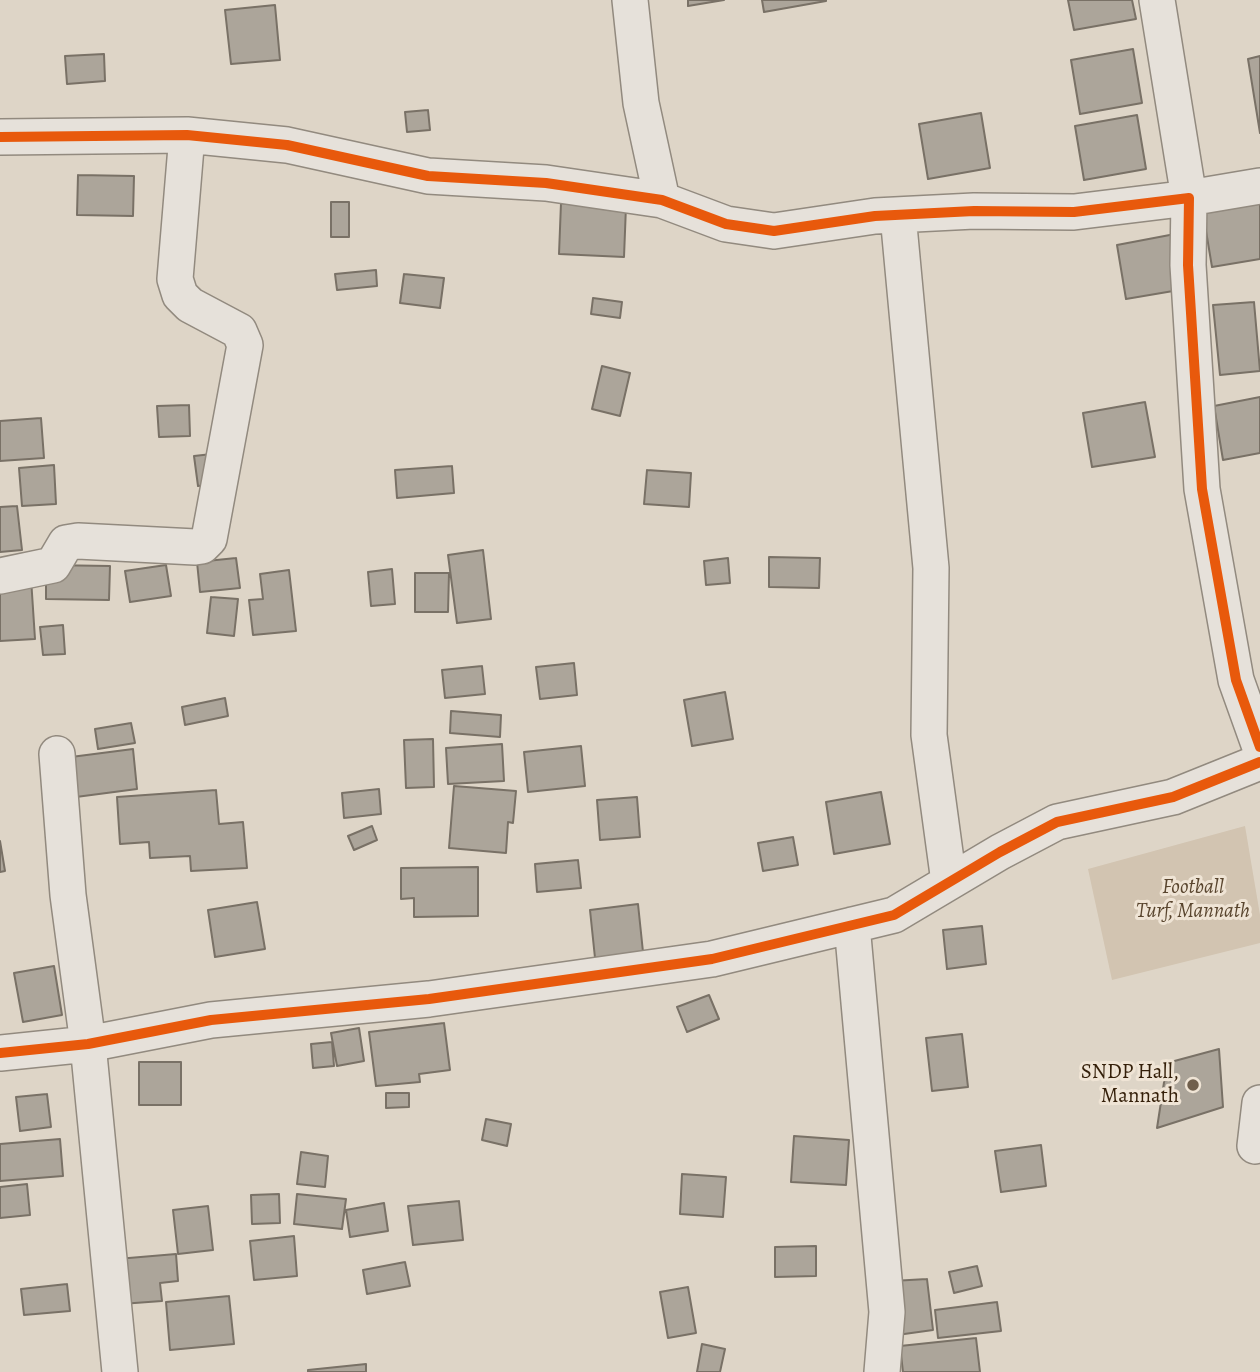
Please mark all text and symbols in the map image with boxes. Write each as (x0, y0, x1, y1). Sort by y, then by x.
park label: Football Turf, Mannath (1136, 875, 1250, 925)
place label: SNDP Hall, Mannath (1081, 1060, 1179, 1110)
marker: SNDP Hall, Mannath (1185, 1077, 1201, 1093)

